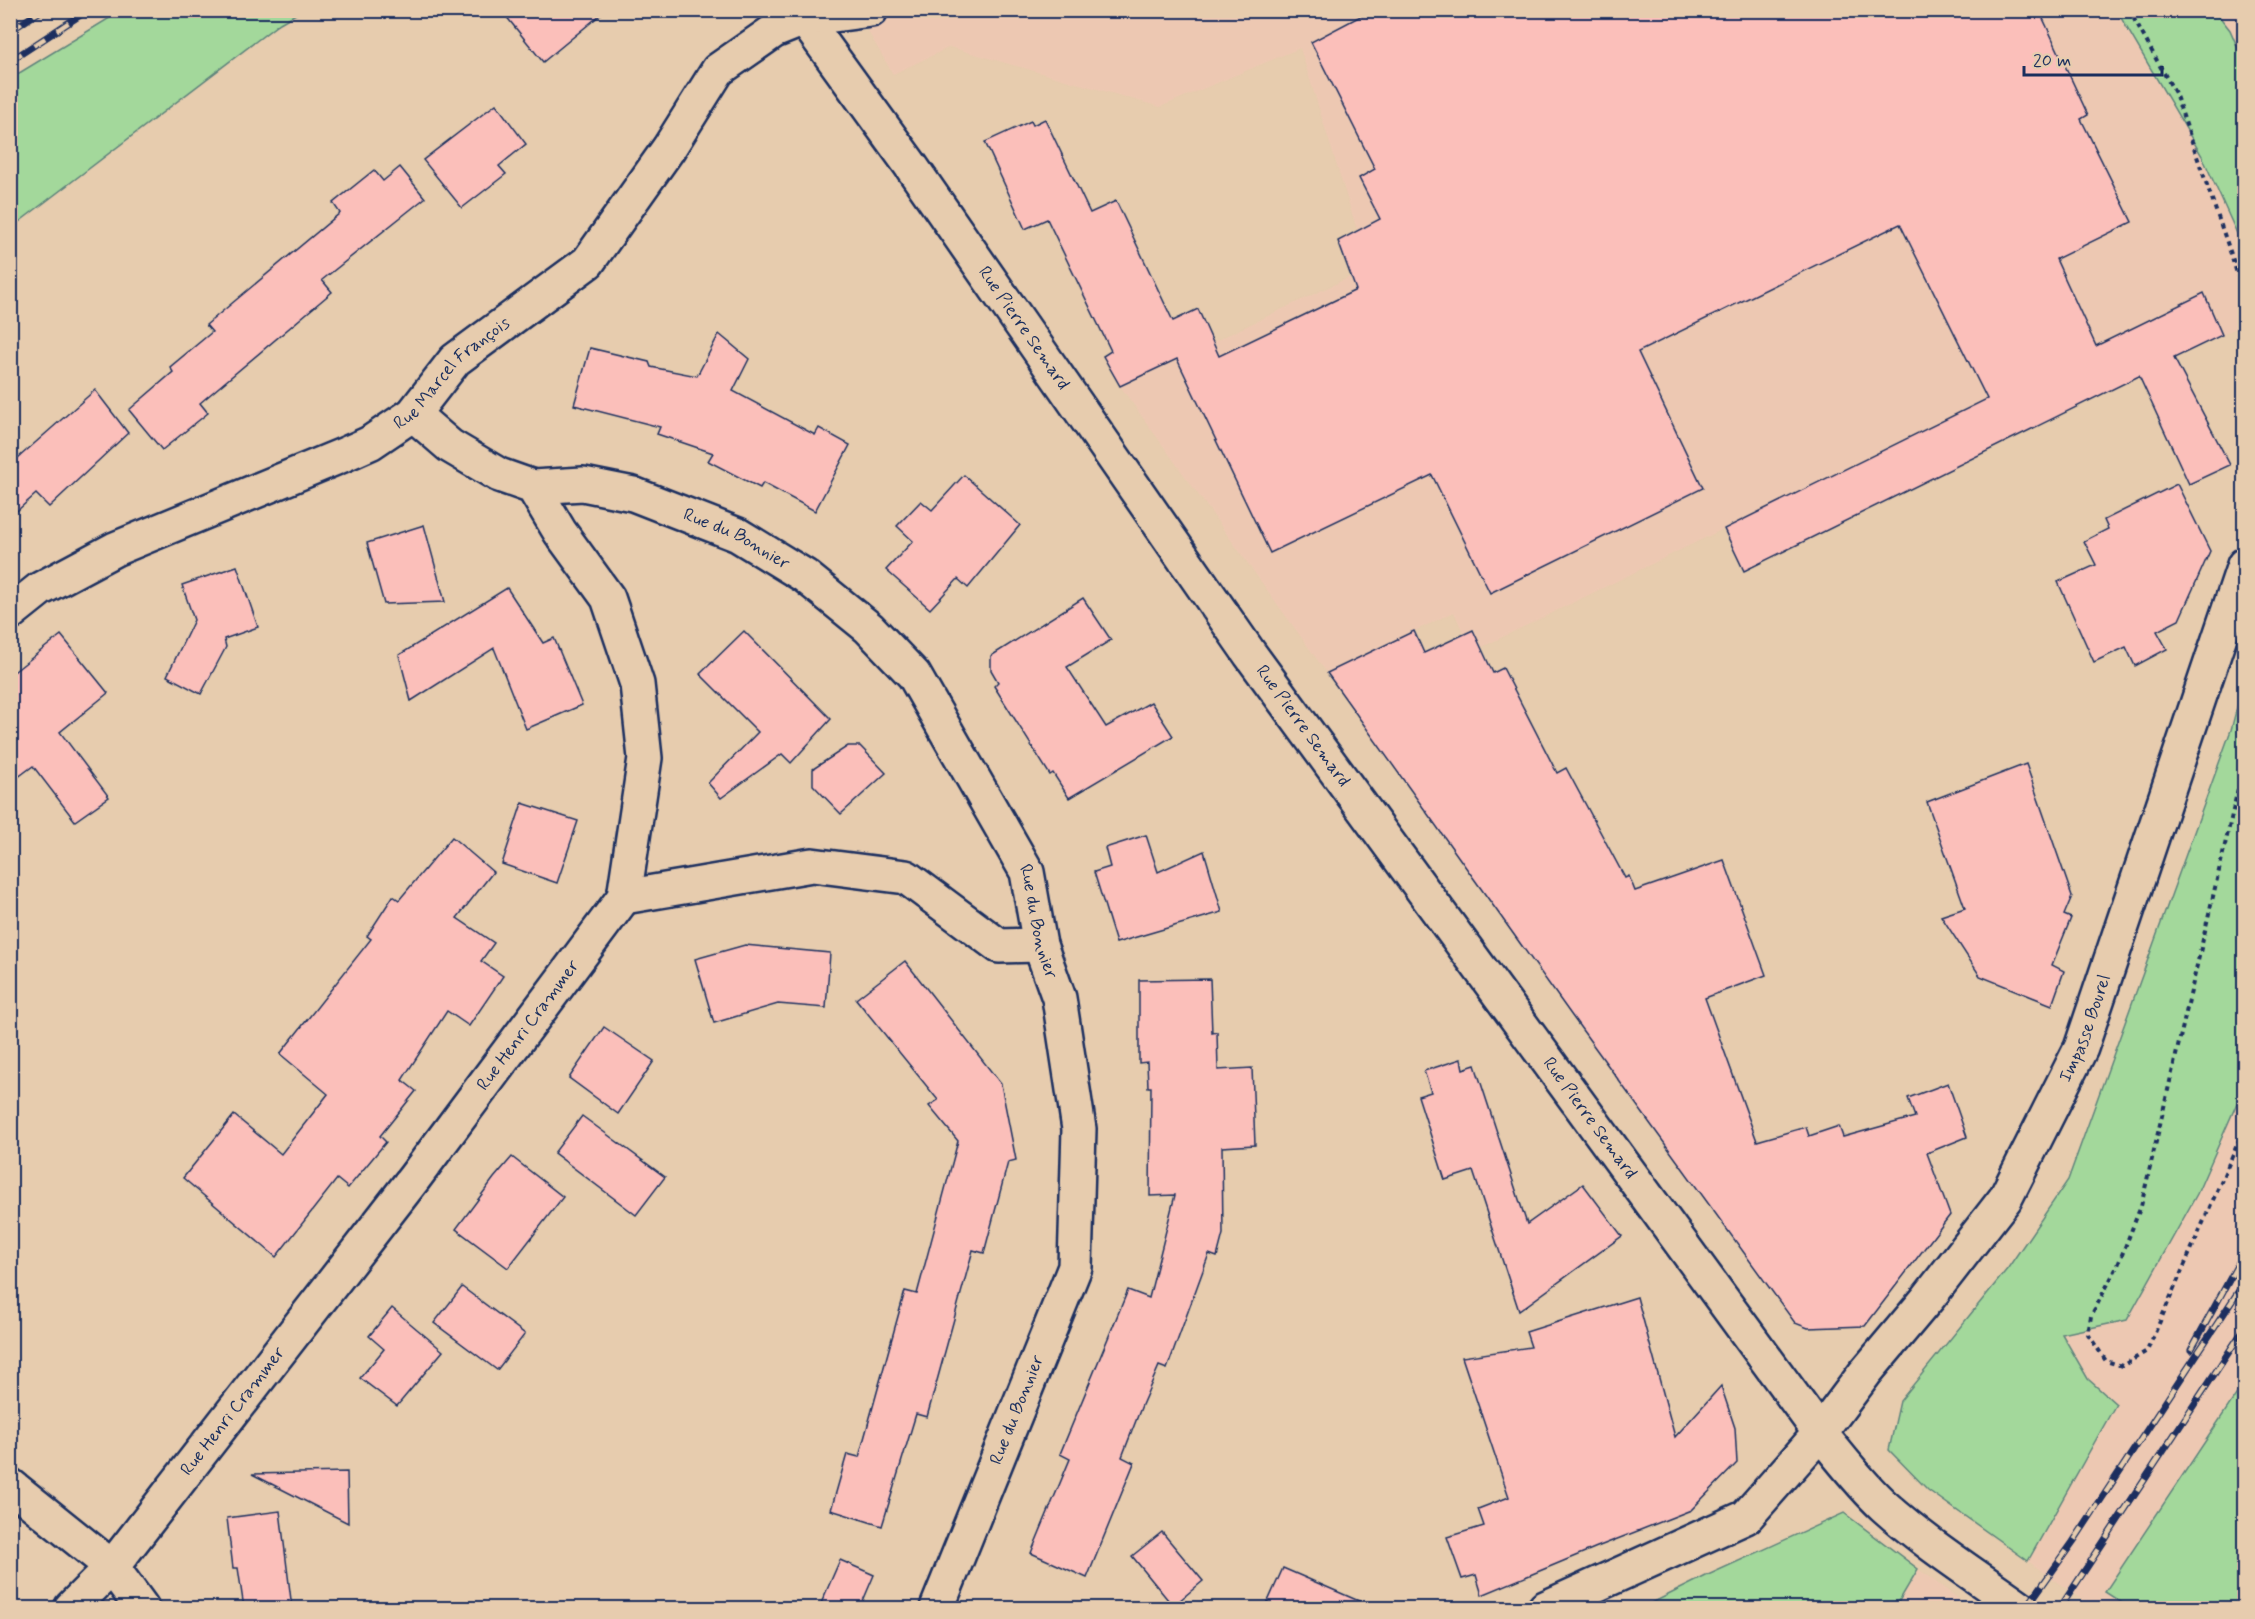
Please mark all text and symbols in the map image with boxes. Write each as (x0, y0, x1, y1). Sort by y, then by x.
scale bar (2024, 39, 2162, 77)
text: 20 m (2033, 49, 2071, 73)
street label: Rue Pierre Semard (972, 261, 1075, 395)
street label: Rue Marcel François (389, 311, 515, 436)
street label: Rue du Bonnier (680, 503, 794, 576)
street label: Rue Pierre Semard (1250, 660, 1355, 792)
street label: Rue du Bonnier (1013, 860, 1063, 982)
street label: Rue Henri Crammer (471, 955, 585, 1096)
street label: Impasse Bourel (2054, 971, 2117, 1086)
street label: Rue Pierre Semard (1537, 1052, 1642, 1184)
street label: Rue Henri Crammer (175, 1341, 291, 1481)
street label: Rue du Bonnier (984, 1351, 1050, 1468)

